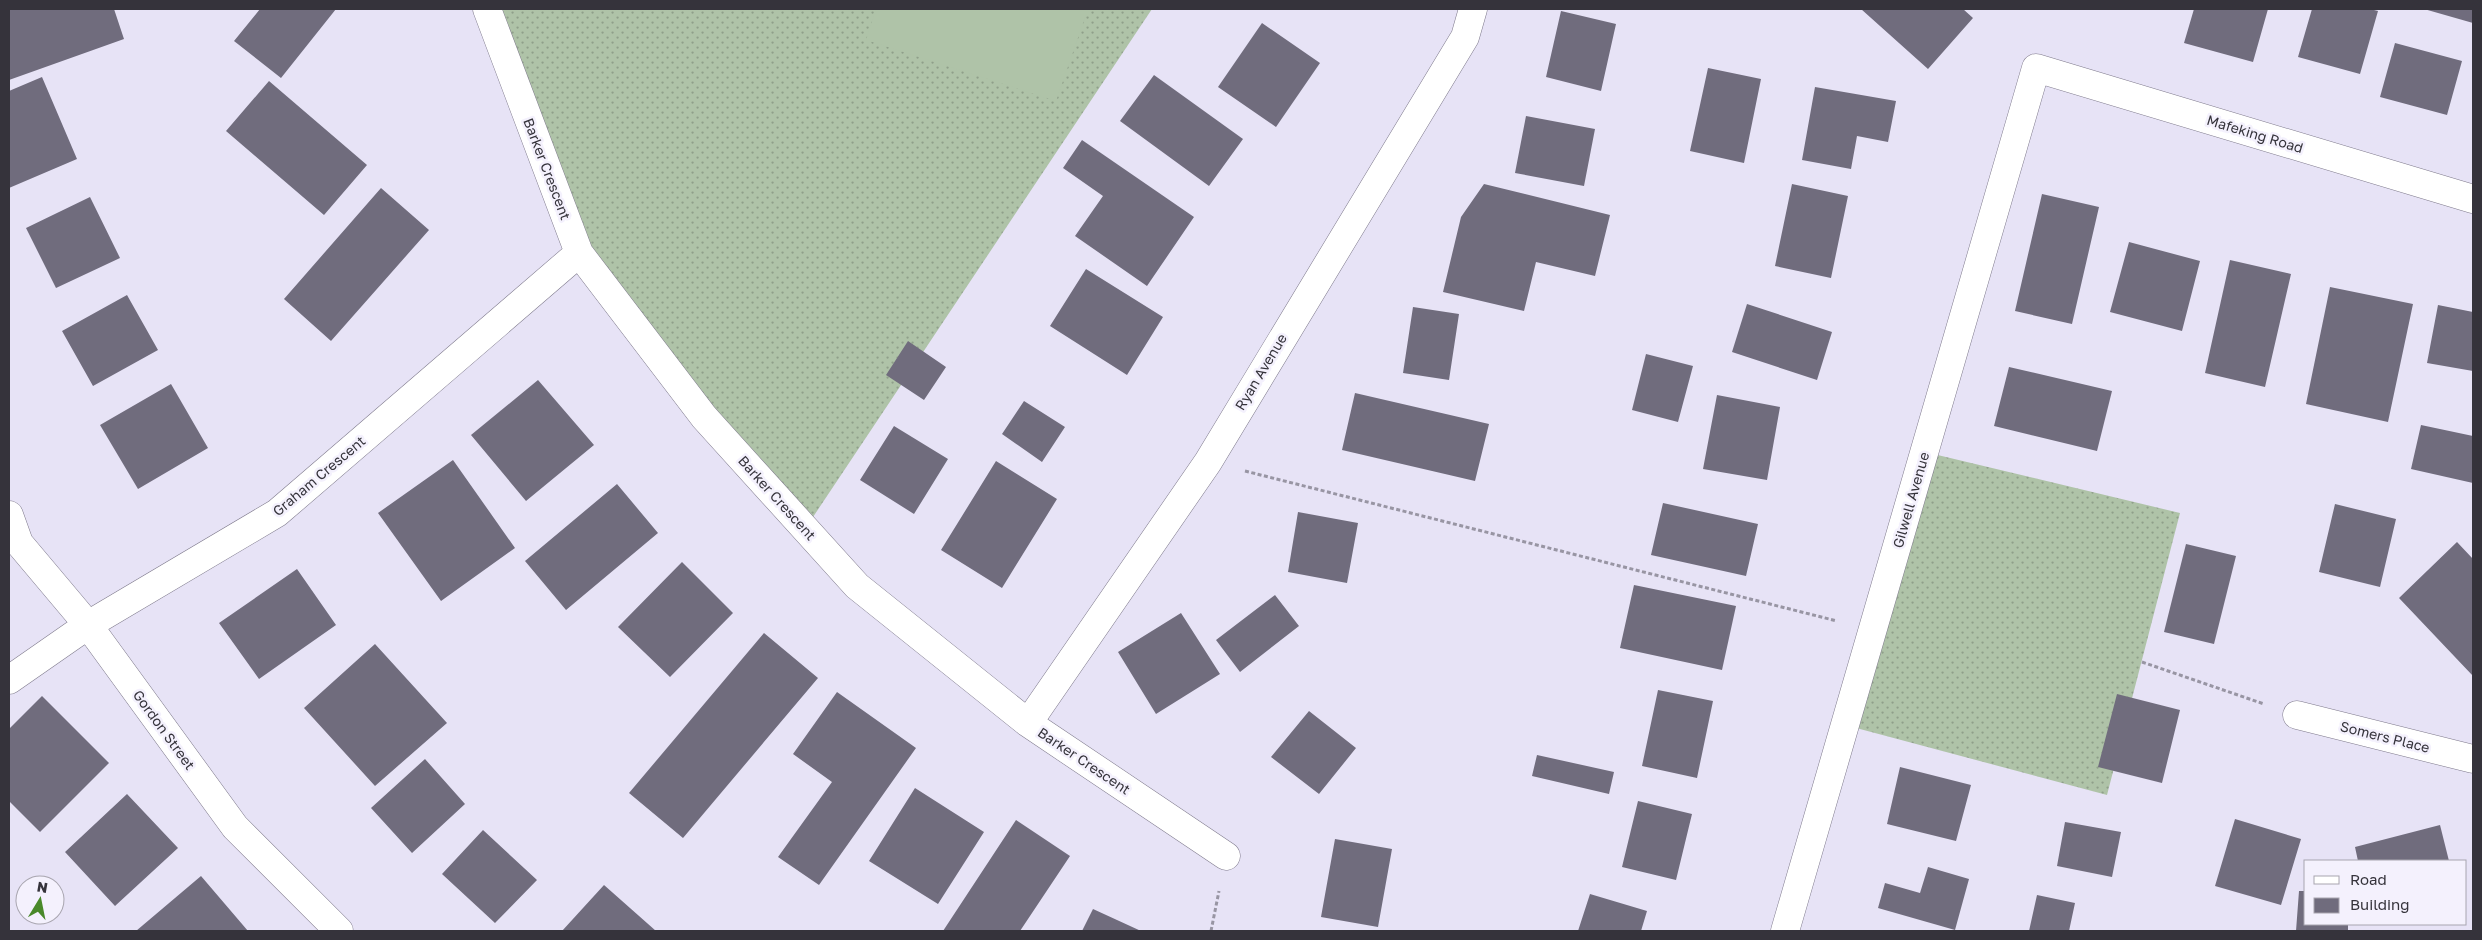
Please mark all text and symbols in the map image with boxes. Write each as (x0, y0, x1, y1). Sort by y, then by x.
street label: Mafeking Road (2205, 111, 2305, 156)
street label: Barker Crescent (520, 116, 575, 222)
street label: Ryan Avenue (1231, 330, 1290, 413)
street label: Graham Crescent (269, 432, 368, 519)
street label: Gilwell Avenue (1889, 450, 1932, 550)
street label: Barker Crescent (735, 452, 820, 543)
street label: Gordon Street (130, 687, 199, 773)
street label: Somers Place (2339, 717, 2432, 756)
street label: Barker Crescent (1035, 723, 1134, 798)
legend (2304, 860, 2467, 925)
text: Road (2350, 870, 2387, 888)
north arrow (15, 875, 65, 925)
text: N (36, 877, 49, 896)
text: Building (2350, 895, 2410, 913)

